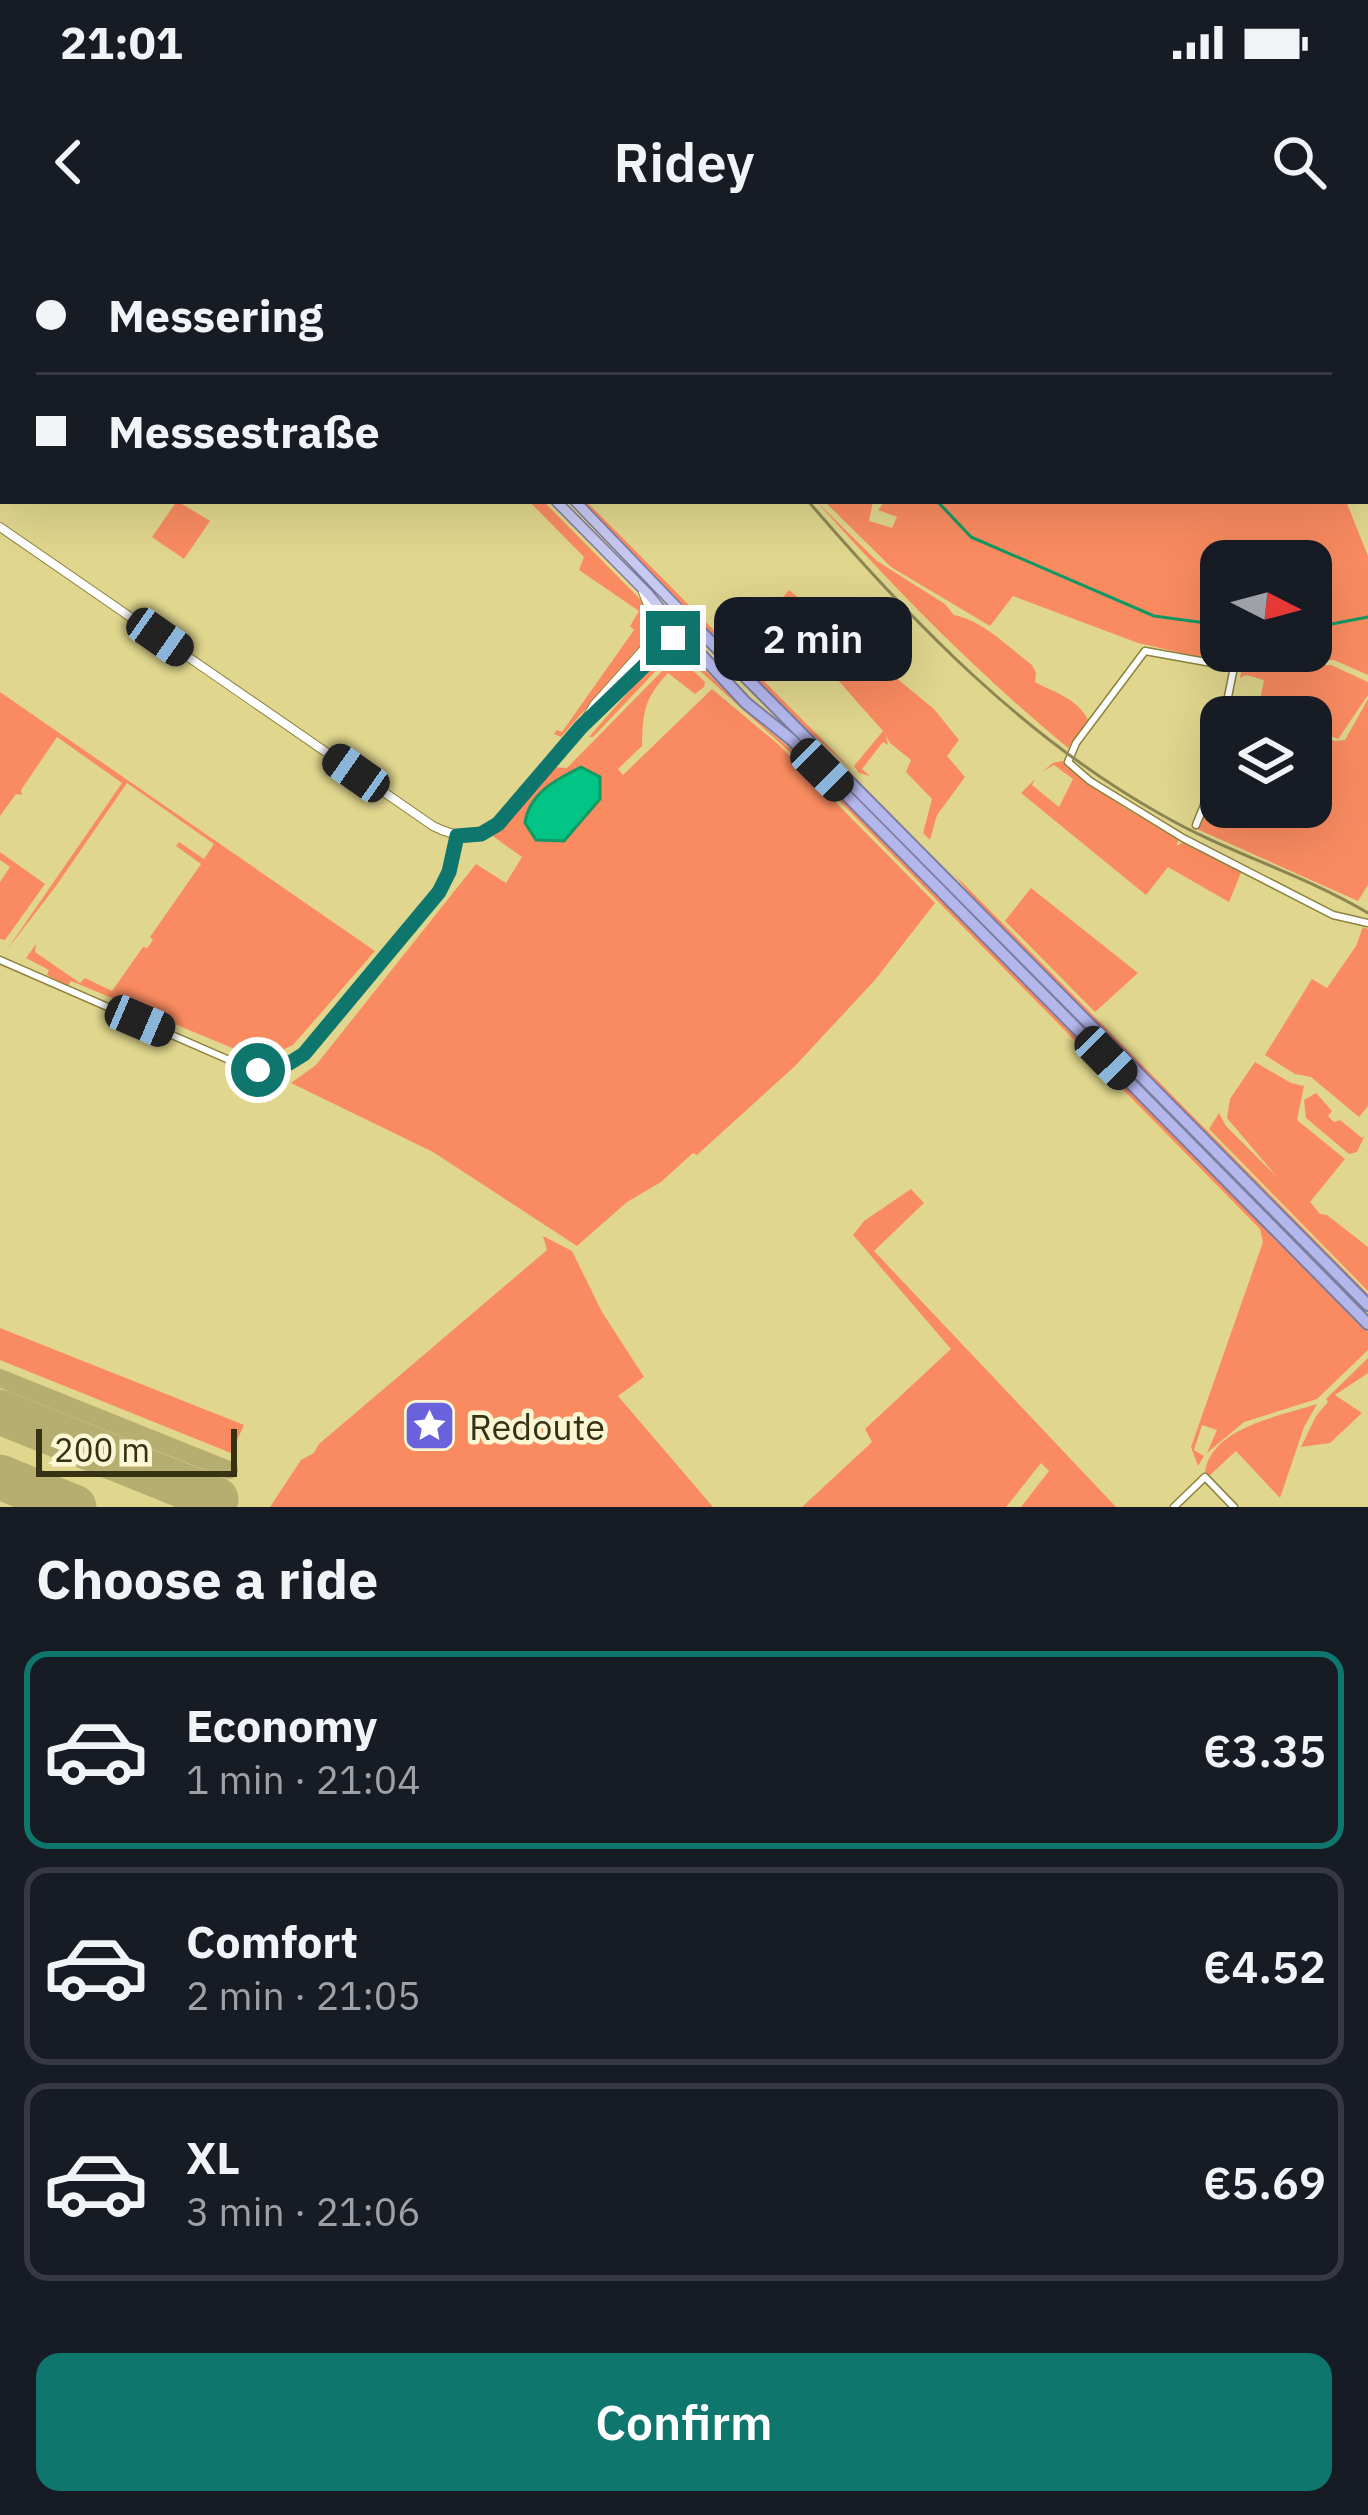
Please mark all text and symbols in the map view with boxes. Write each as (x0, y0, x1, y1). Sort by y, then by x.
text: 21:01 (60, 13, 183, 71)
text: Ridey (613, 127, 755, 197)
icon: back (36, 129, 102, 195)
icon: search (1266, 129, 1332, 195)
text: Messering (108, 286, 323, 344)
text: Messestraße (108, 402, 380, 460)
north arrow (1200, 540, 1332, 672)
map controls (1200, 540, 1332, 828)
callout: 2 min (715, 596, 913, 680)
car (120, 602, 200, 672)
route end (646, 611, 700, 665)
text: 2 min (763, 613, 863, 664)
button: layers (1200, 696, 1332, 828)
car (784, 732, 860, 808)
car (316, 738, 396, 808)
car (100, 990, 180, 1052)
car (1068, 1020, 1144, 1096)
route start (231, 1043, 285, 1097)
place icon: Redoute (402, 1398, 458, 1454)
place label: Redoute (469, 1403, 605, 1450)
scale bar (36, 1423, 237, 1476)
text: 200 m (54, 1428, 150, 1471)
text: Choose a ride (36, 1544, 378, 1614)
icon: car (42, 1696, 150, 1804)
text: Economy (186, 1696, 377, 1754)
text: €3.35 (1203, 1721, 1326, 1779)
text: 1 min · 21:04 (186, 1754, 421, 1805)
icon: car (42, 1912, 150, 2020)
text: Comfort (186, 1912, 358, 1970)
text: €4.52 (1203, 1937, 1326, 1995)
text: 2 min · 21:05 (186, 1970, 421, 2021)
icon: car (42, 2128, 150, 2236)
text: XL (186, 2128, 240, 2186)
text: €5.69 (1203, 2153, 1326, 2211)
text: 3 min · 21:06 (186, 2186, 421, 2237)
button: Confirm (36, 2353, 1332, 2491)

